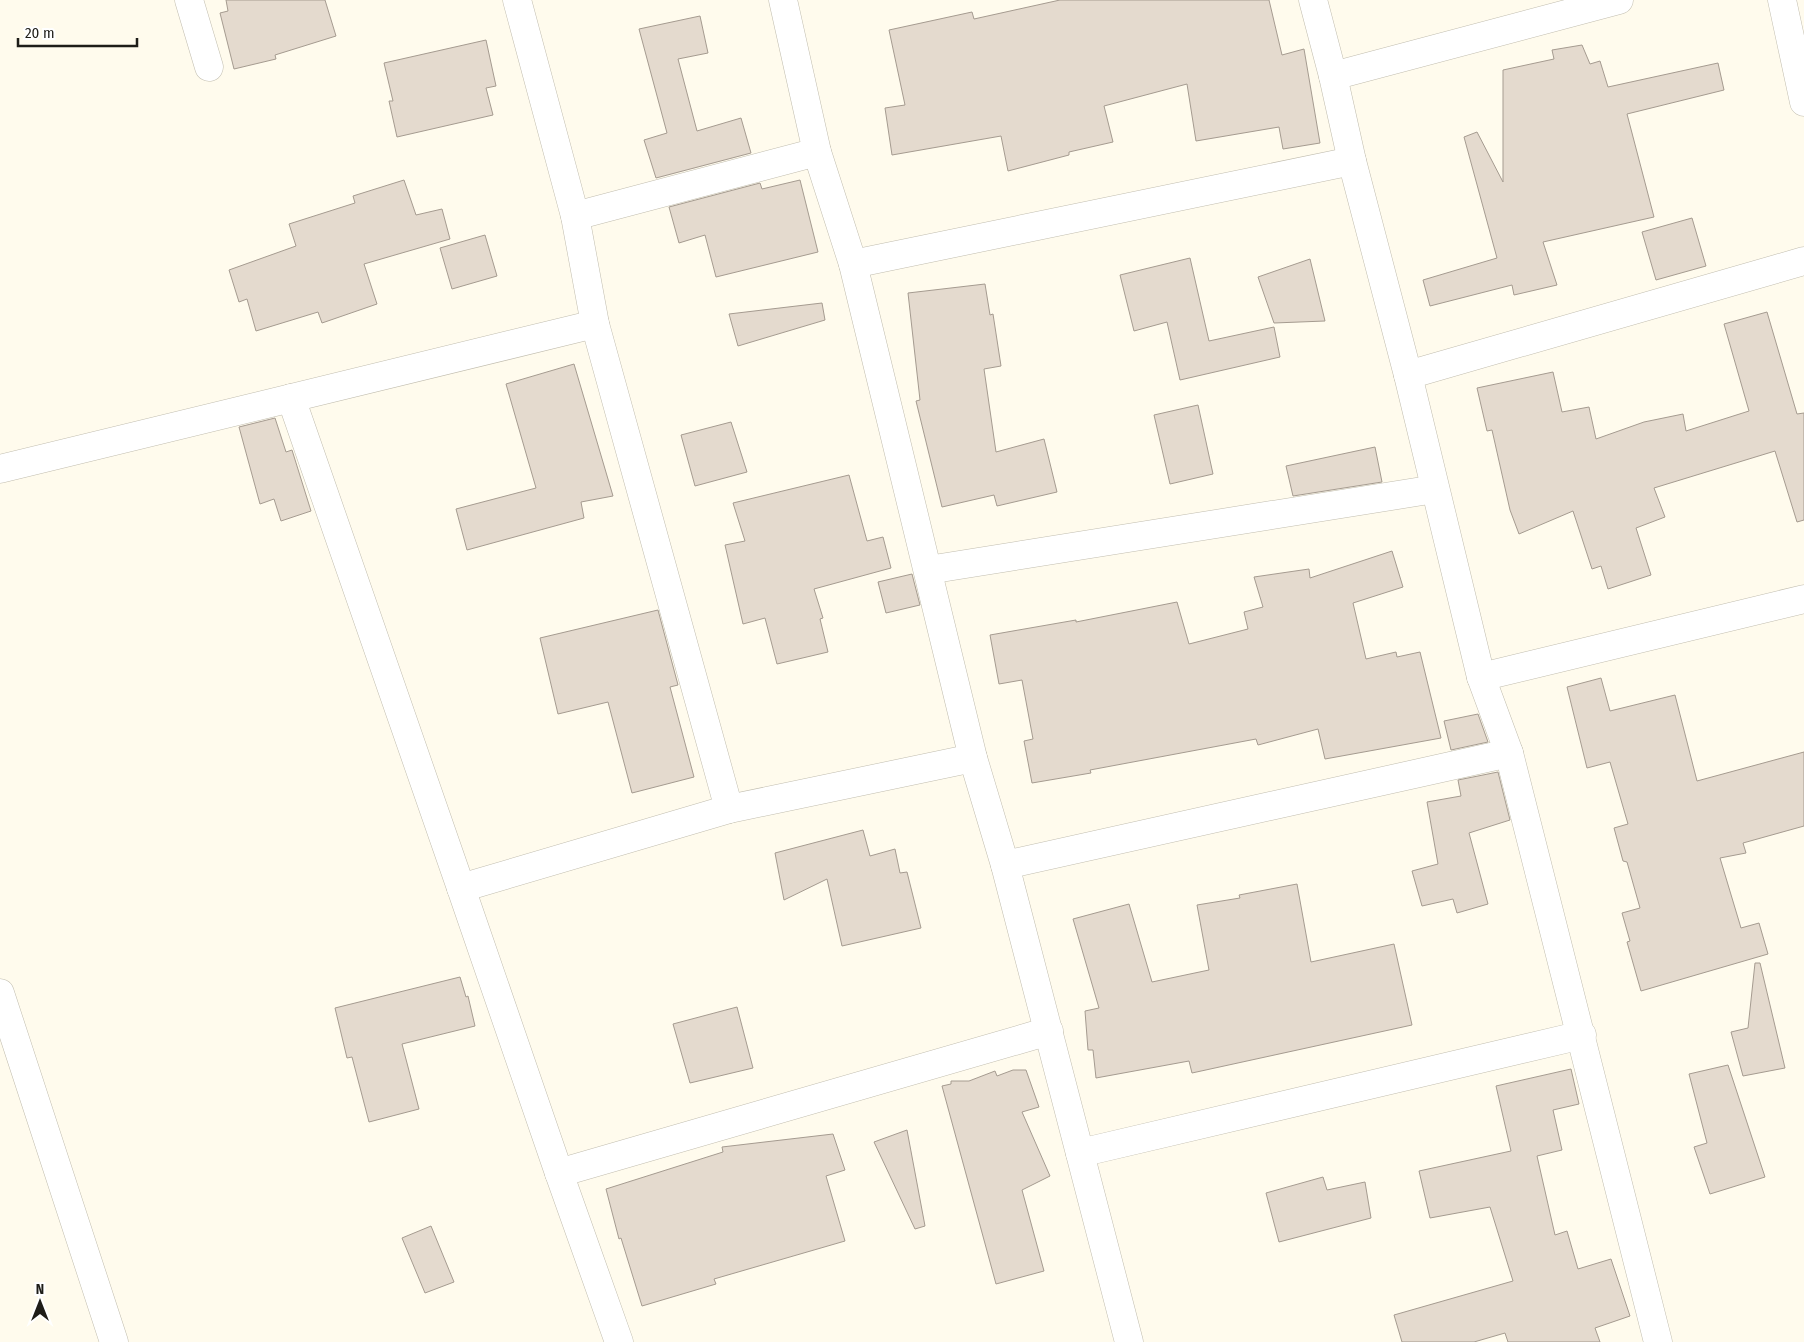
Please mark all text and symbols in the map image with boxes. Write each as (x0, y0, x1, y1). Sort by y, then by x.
scale bar (18, 15, 136, 47)
text: 20 m (25, 24, 55, 42)
north arrow (15, 1277, 65, 1327)
text: N (36, 1281, 44, 1298)

